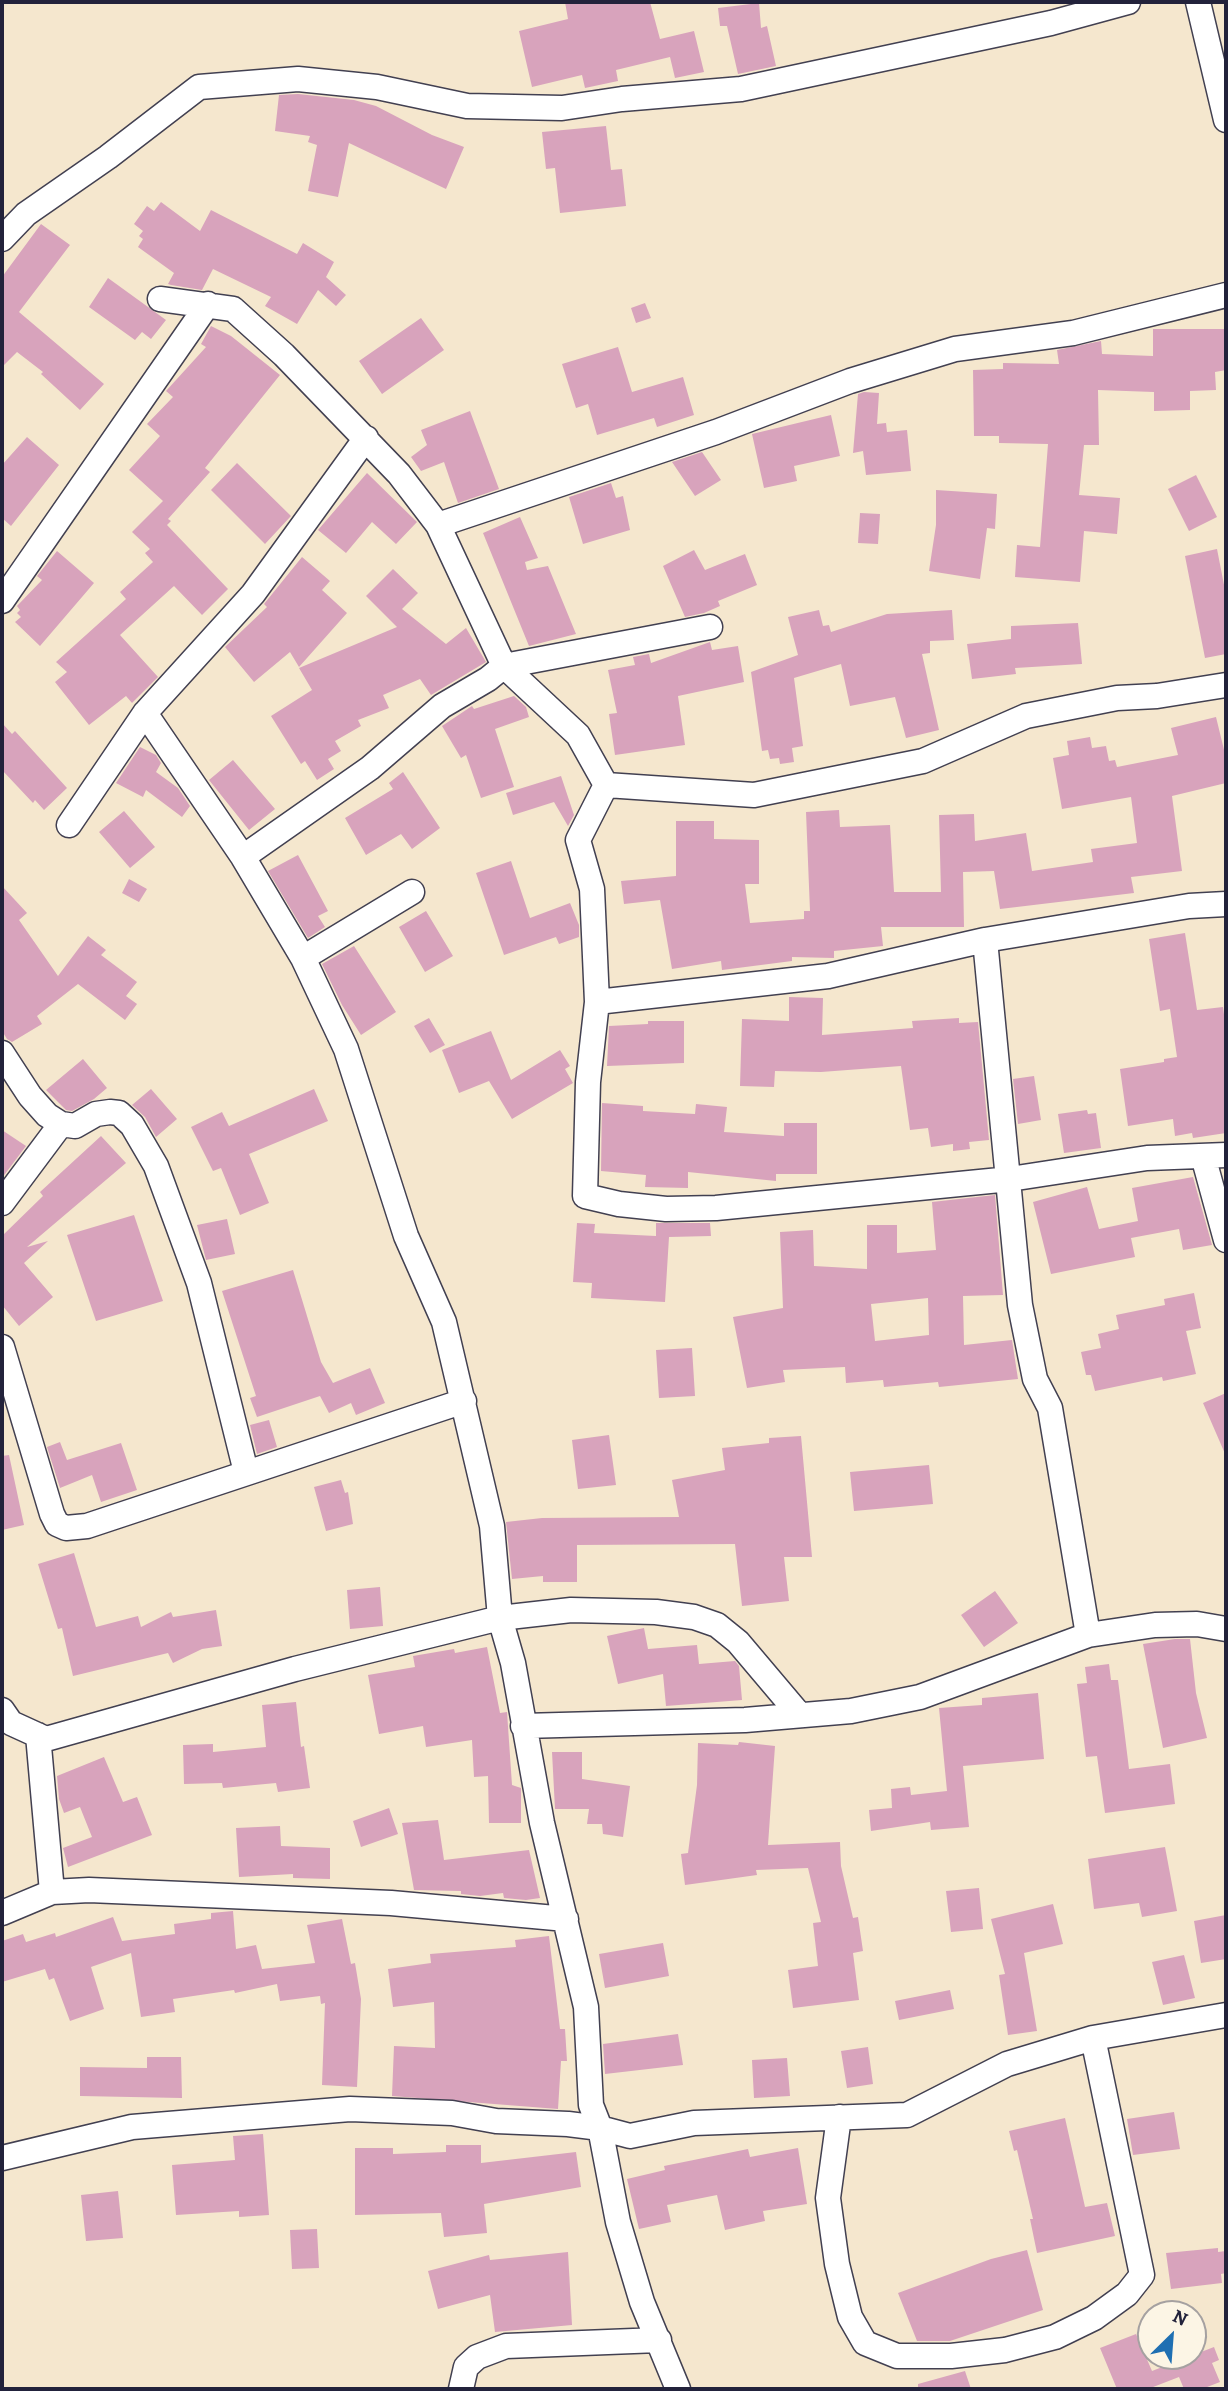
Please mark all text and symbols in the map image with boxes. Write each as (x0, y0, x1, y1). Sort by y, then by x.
north arrow (1137, 2300, 1207, 2370)
text: N (1168, 2303, 1192, 2332)

